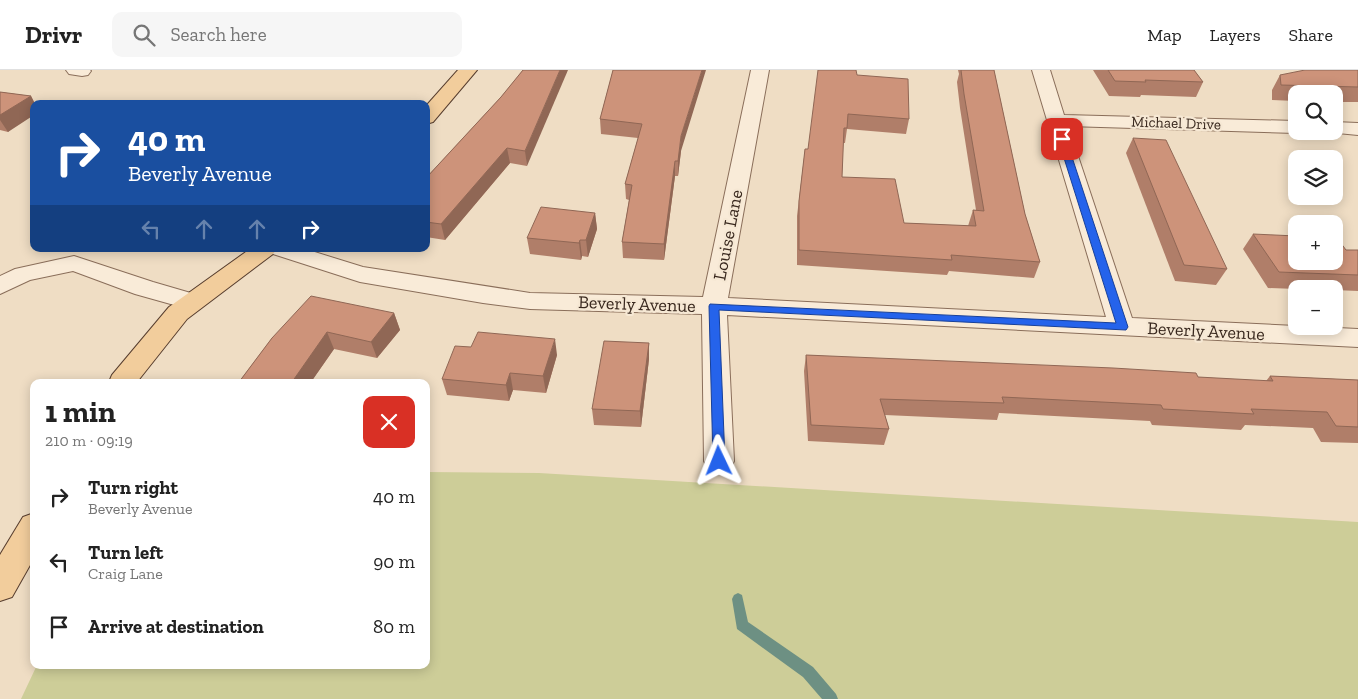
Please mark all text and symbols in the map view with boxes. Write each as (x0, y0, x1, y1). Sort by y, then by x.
search box (112, 12, 462, 57)
text: Drivr (25, 20, 82, 49)
icon: search (130, 21, 158, 49)
text: Search here (170, 23, 267, 46)
text: Map (1147, 24, 1182, 46)
text: Layers (1210, 24, 1261, 46)
text: Share (1289, 24, 1333, 46)
map controls (1288, 85, 1343, 335)
button: search (1288, 85, 1343, 140)
street label: Michael Drive (1131, 112, 1221, 134)
text: 40 m (128, 118, 205, 160)
pin (1041, 118, 1083, 160)
icon: right (45, 120, 110, 185)
icon: arrive (1048, 125, 1076, 153)
button: layers (1288, 150, 1343, 205)
text: Beverly Avenue (128, 160, 272, 187)
street label: Louise Lane (708, 188, 748, 282)
icon: left (137, 215, 165, 243)
icon: ahead (190, 215, 218, 243)
icon: ahead (243, 215, 271, 243)
icon: right (296, 215, 324, 243)
button: + (1288, 215, 1343, 270)
button: − (1288, 280, 1343, 335)
street label: Beverly Avenue (578, 291, 696, 317)
street label: Beverly Avenue (1147, 317, 1265, 345)
text: 1 min (45, 394, 116, 430)
button: close (363, 396, 415, 448)
text: 210 m · 09:19 (45, 431, 133, 450)
position arrow (692, 434, 744, 486)
text: Turn right (88, 476, 178, 499)
icon: right (45, 483, 73, 511)
text: 40 m (373, 485, 415, 508)
text: Beverly Avenue (88, 499, 193, 518)
text: Turn left (88, 541, 163, 564)
icon: left (45, 548, 73, 576)
text: 90 m (373, 550, 415, 573)
text: Craig Lane (88, 564, 163, 583)
icon: arrive (45, 613, 73, 641)
text: Arrive at destination (88, 615, 264, 638)
text: 80 m (373, 615, 415, 638)

